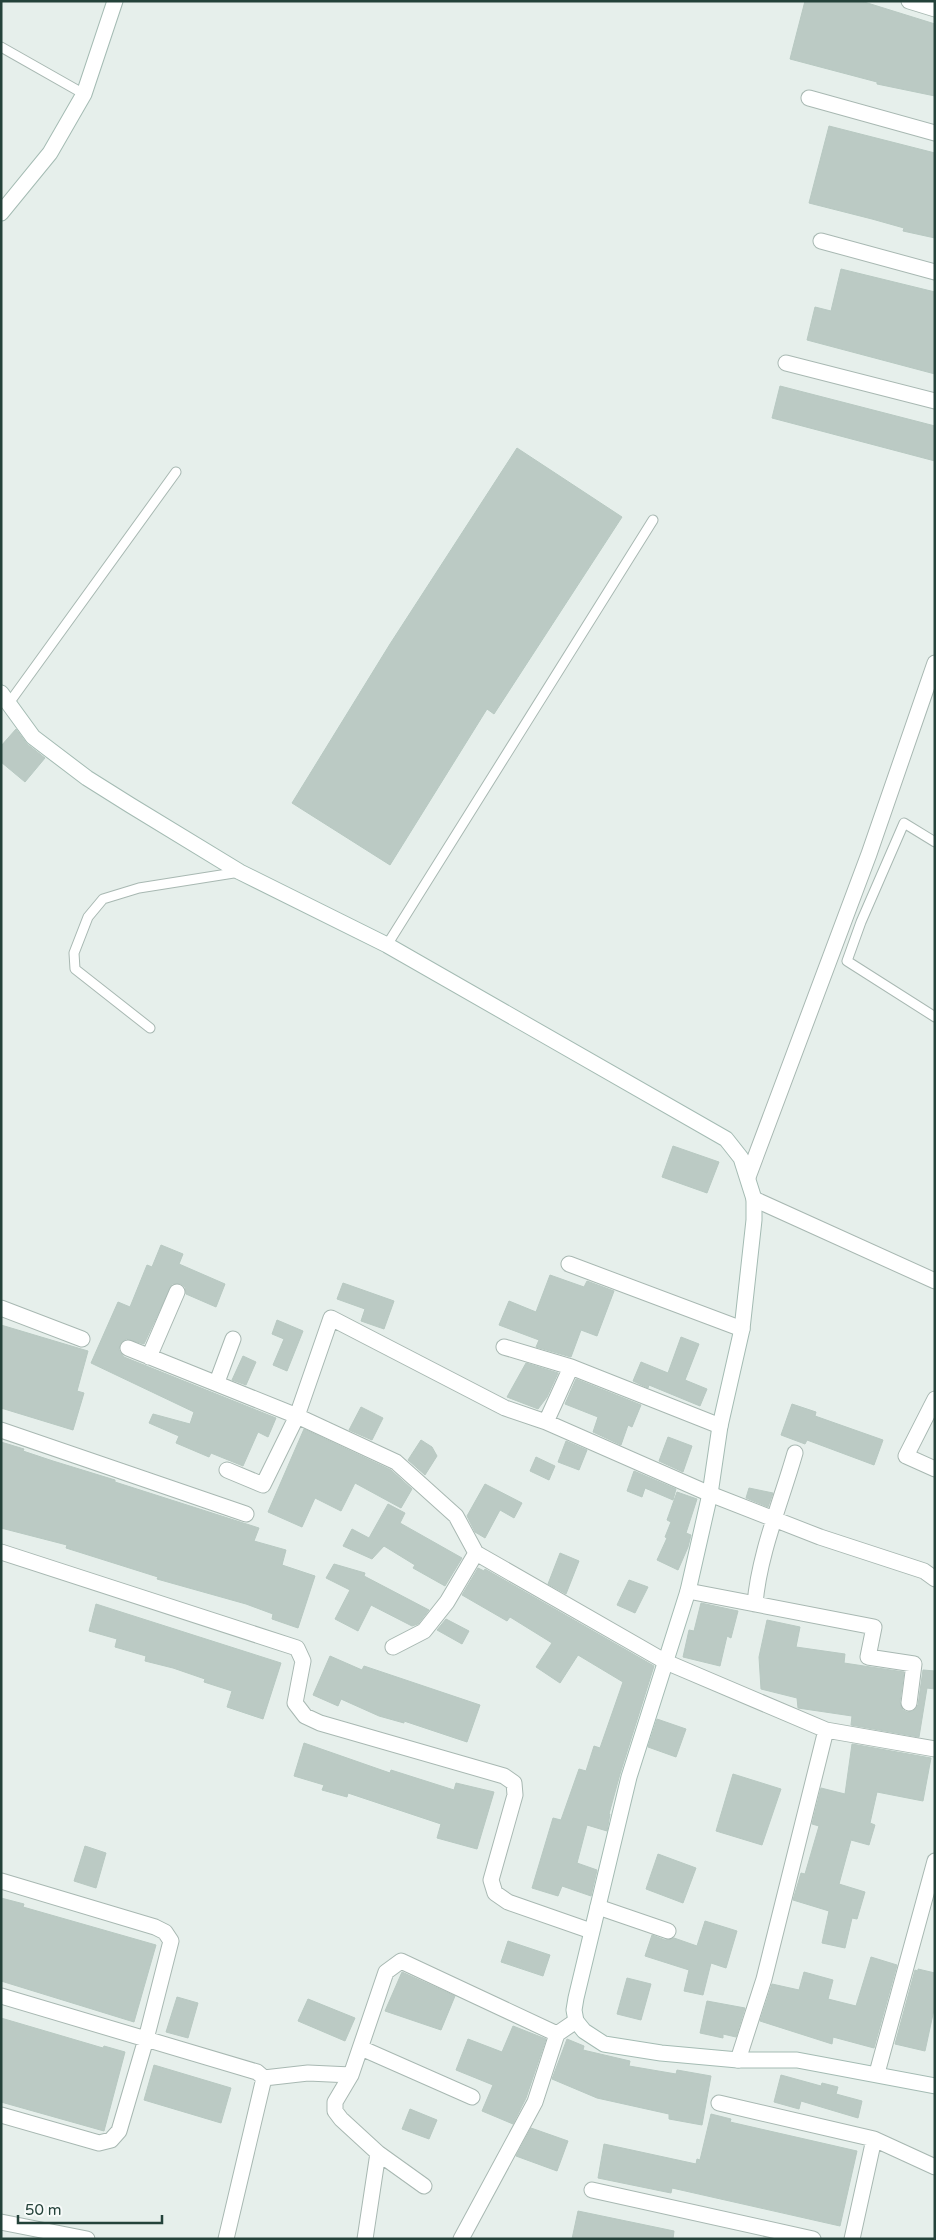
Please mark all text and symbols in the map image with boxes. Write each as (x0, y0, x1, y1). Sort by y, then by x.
scale bar (18, 2192, 161, 2224)
text: 50 m (25, 2201, 62, 2219)

